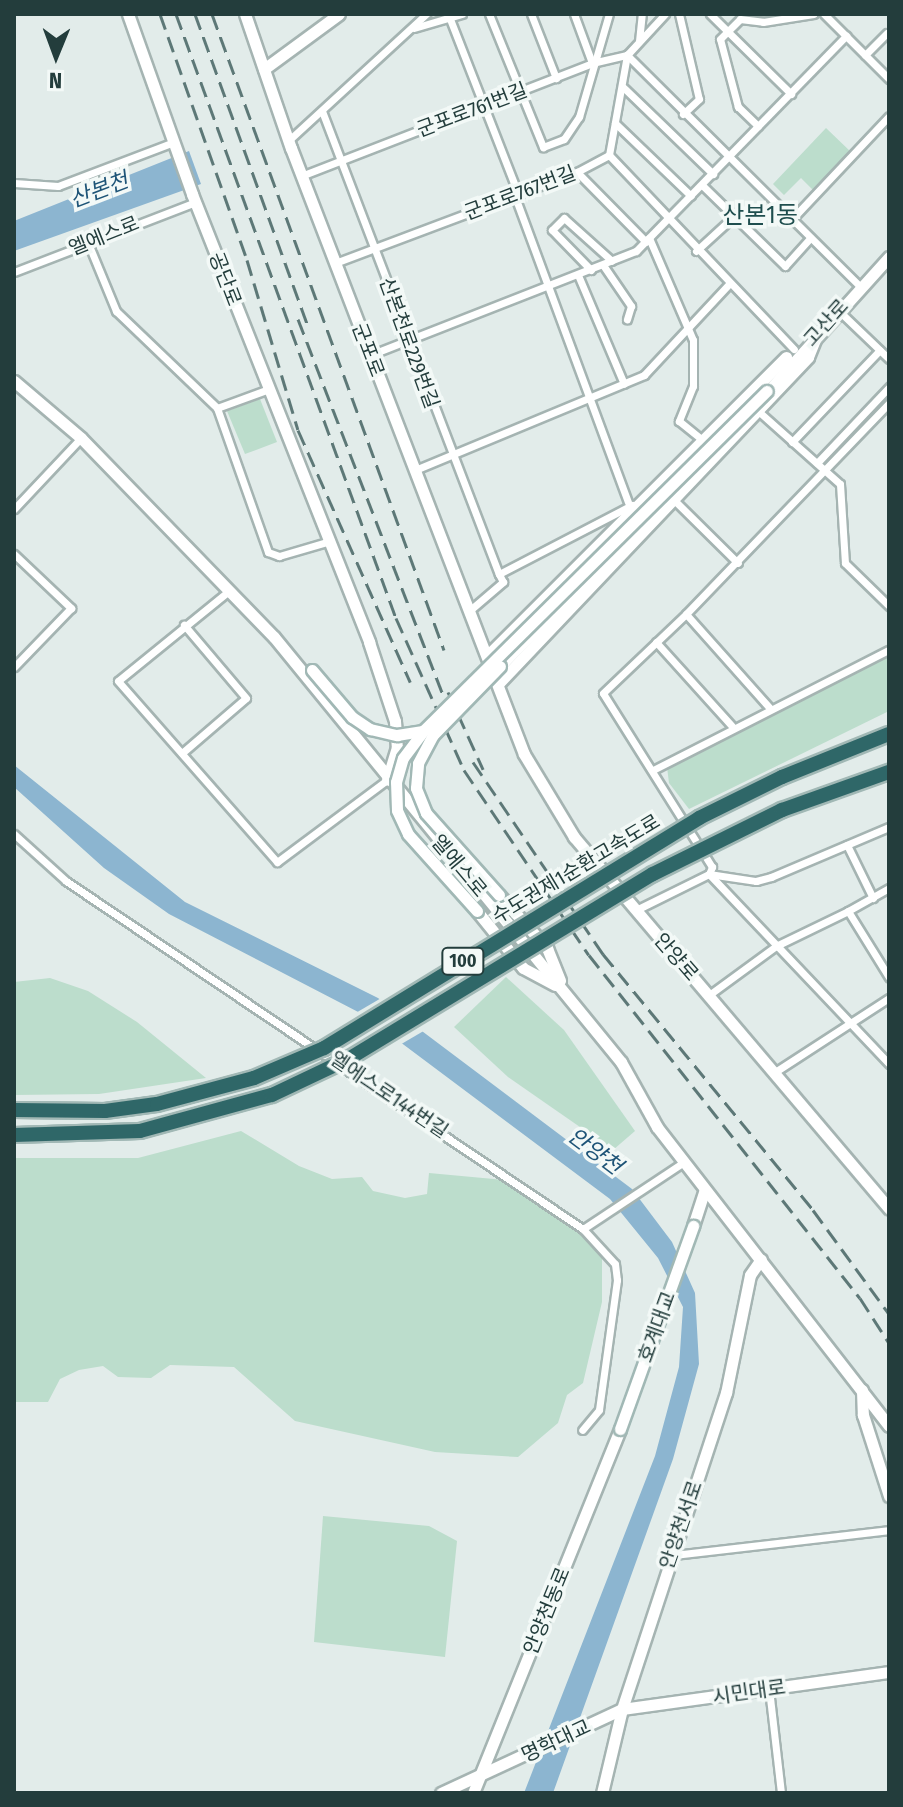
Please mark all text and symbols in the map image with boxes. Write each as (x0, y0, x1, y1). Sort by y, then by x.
north arrow (16, 16, 96, 96)
text: N (49, 67, 62, 94)
street label: 군포로761번길 (413, 78, 531, 142)
street label: 군포로767번길 (461, 161, 579, 225)
water label: 산본천 (66, 167, 132, 213)
district label: 산본1동 (722, 202, 798, 230)
street label: 엘에스로 (65, 211, 143, 261)
street label: 공단로 (204, 249, 246, 309)
street label: 산본천로229번길 (374, 274, 444, 412)
street label: 고산로 (799, 294, 853, 352)
street label: 군포로 (347, 320, 389, 380)
street label: 수도권제1순환고속도로 (488, 809, 664, 929)
street label: 엘에스로 (426, 830, 492, 902)
street label: 안양로 (649, 928, 703, 986)
road number: 100 (441, 947, 485, 975)
street label: 엘에스로144번길 (325, 1047, 453, 1143)
water label: 안양천 (563, 1122, 627, 1180)
street label: 호계대교 (633, 1288, 681, 1366)
street label: 안양천서로 (655, 1478, 707, 1572)
street label: 안양천동로 (519, 1564, 575, 1658)
street label: 시민대로 (711, 1675, 787, 1709)
street label: 명학대교 (518, 1715, 594, 1767)

